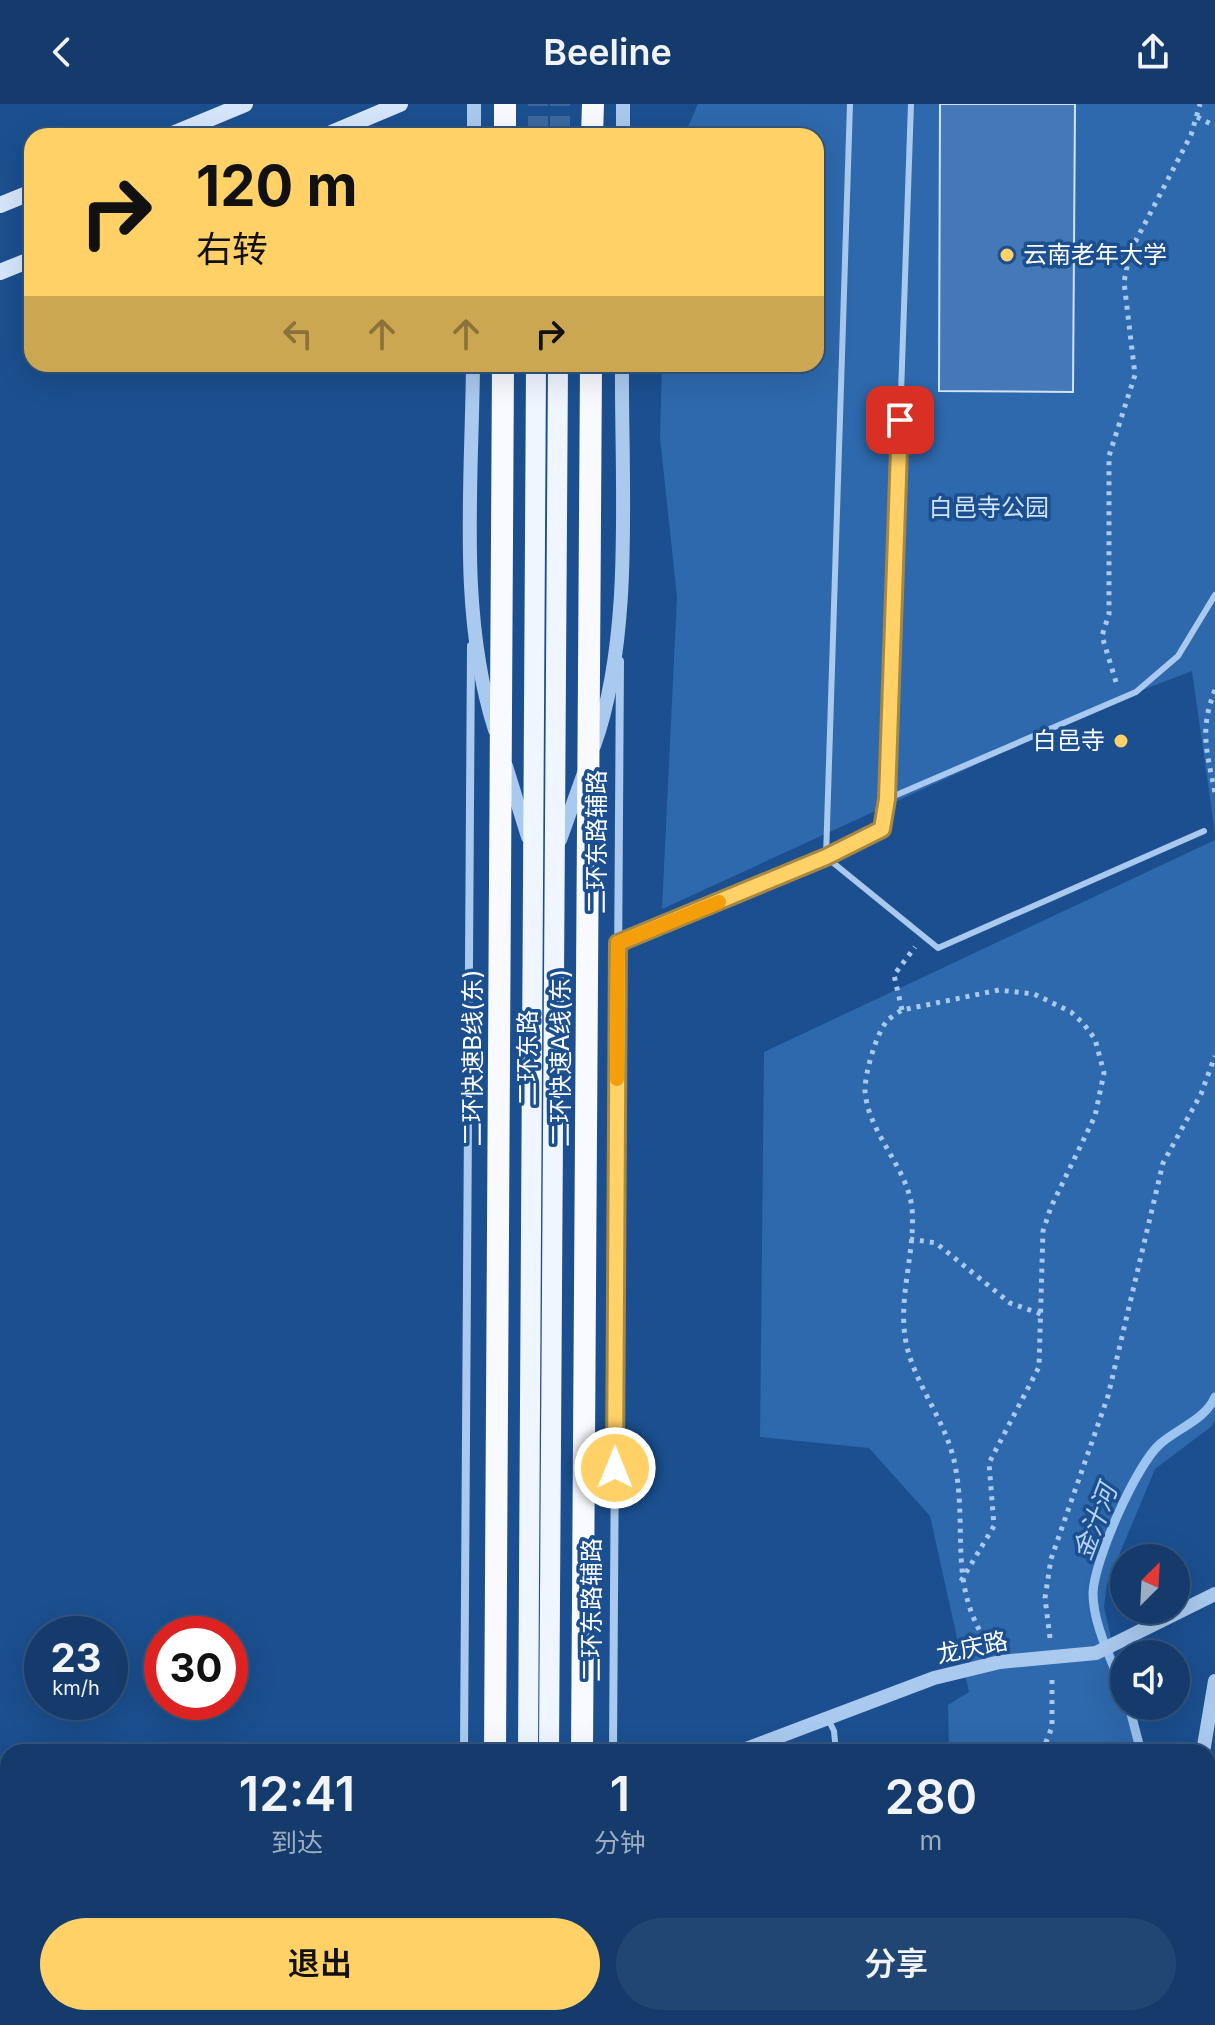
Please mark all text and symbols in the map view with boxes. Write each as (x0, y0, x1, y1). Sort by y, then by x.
icon: back (40, 30, 84, 74)
text: Beeline (543, 30, 672, 74)
icon: share (1131, 30, 1175, 74)
text: 120 m (196, 152, 358, 220)
icon: right (64, 160, 168, 264)
text: 右转 (196, 227, 268, 271)
place label: 云南老年大学 (1023, 240, 1167, 269)
marker: 云南老年大学 (998, 246, 1016, 264)
icon: left (276, 312, 320, 356)
icon: ahead (360, 312, 404, 356)
icon: ahead (444, 312, 488, 356)
icon: right (528, 312, 572, 356)
pin (866, 386, 934, 454)
icon: arrive (878, 398, 922, 442)
park label: 白邑寺公园 (929, 493, 1049, 522)
place label: 白邑寺 (1033, 726, 1105, 755)
marker: 白邑寺 (1112, 732, 1130, 750)
street label: 二环东路辅路 (582, 770, 611, 914)
street label: 二环快速B线(东) (458, 969, 487, 1147)
street label: 二环快速A线(东) (546, 969, 575, 1147)
street label: 二环东路 (513, 1010, 542, 1106)
position arrow (573, 1426, 657, 1510)
water label: 金汁河 (1066, 1475, 1125, 1564)
street label: 二环东路辅路 (577, 1538, 606, 1682)
north arrow (1110, 1544, 1190, 1624)
map controls (1110, 1544, 1190, 1720)
speed limit sign: 30 (144, 1616, 248, 1720)
street label: 龙庆路 (934, 1626, 1010, 1669)
text: 23 (50, 1633, 102, 1682)
button: sound (1110, 1640, 1190, 1720)
text: km/h (52, 1676, 100, 1700)
text: 12:41 (239, 1764, 355, 1823)
text: 1 (610, 1764, 630, 1823)
text: 280 (885, 1767, 977, 1826)
text: m (920, 1825, 942, 1856)
text: 到达 (271, 1827, 323, 1858)
text: 分钟 (594, 1827, 646, 1858)
button: 退出 (40, 1918, 600, 2010)
button: 分享 (616, 1918, 1176, 2010)

